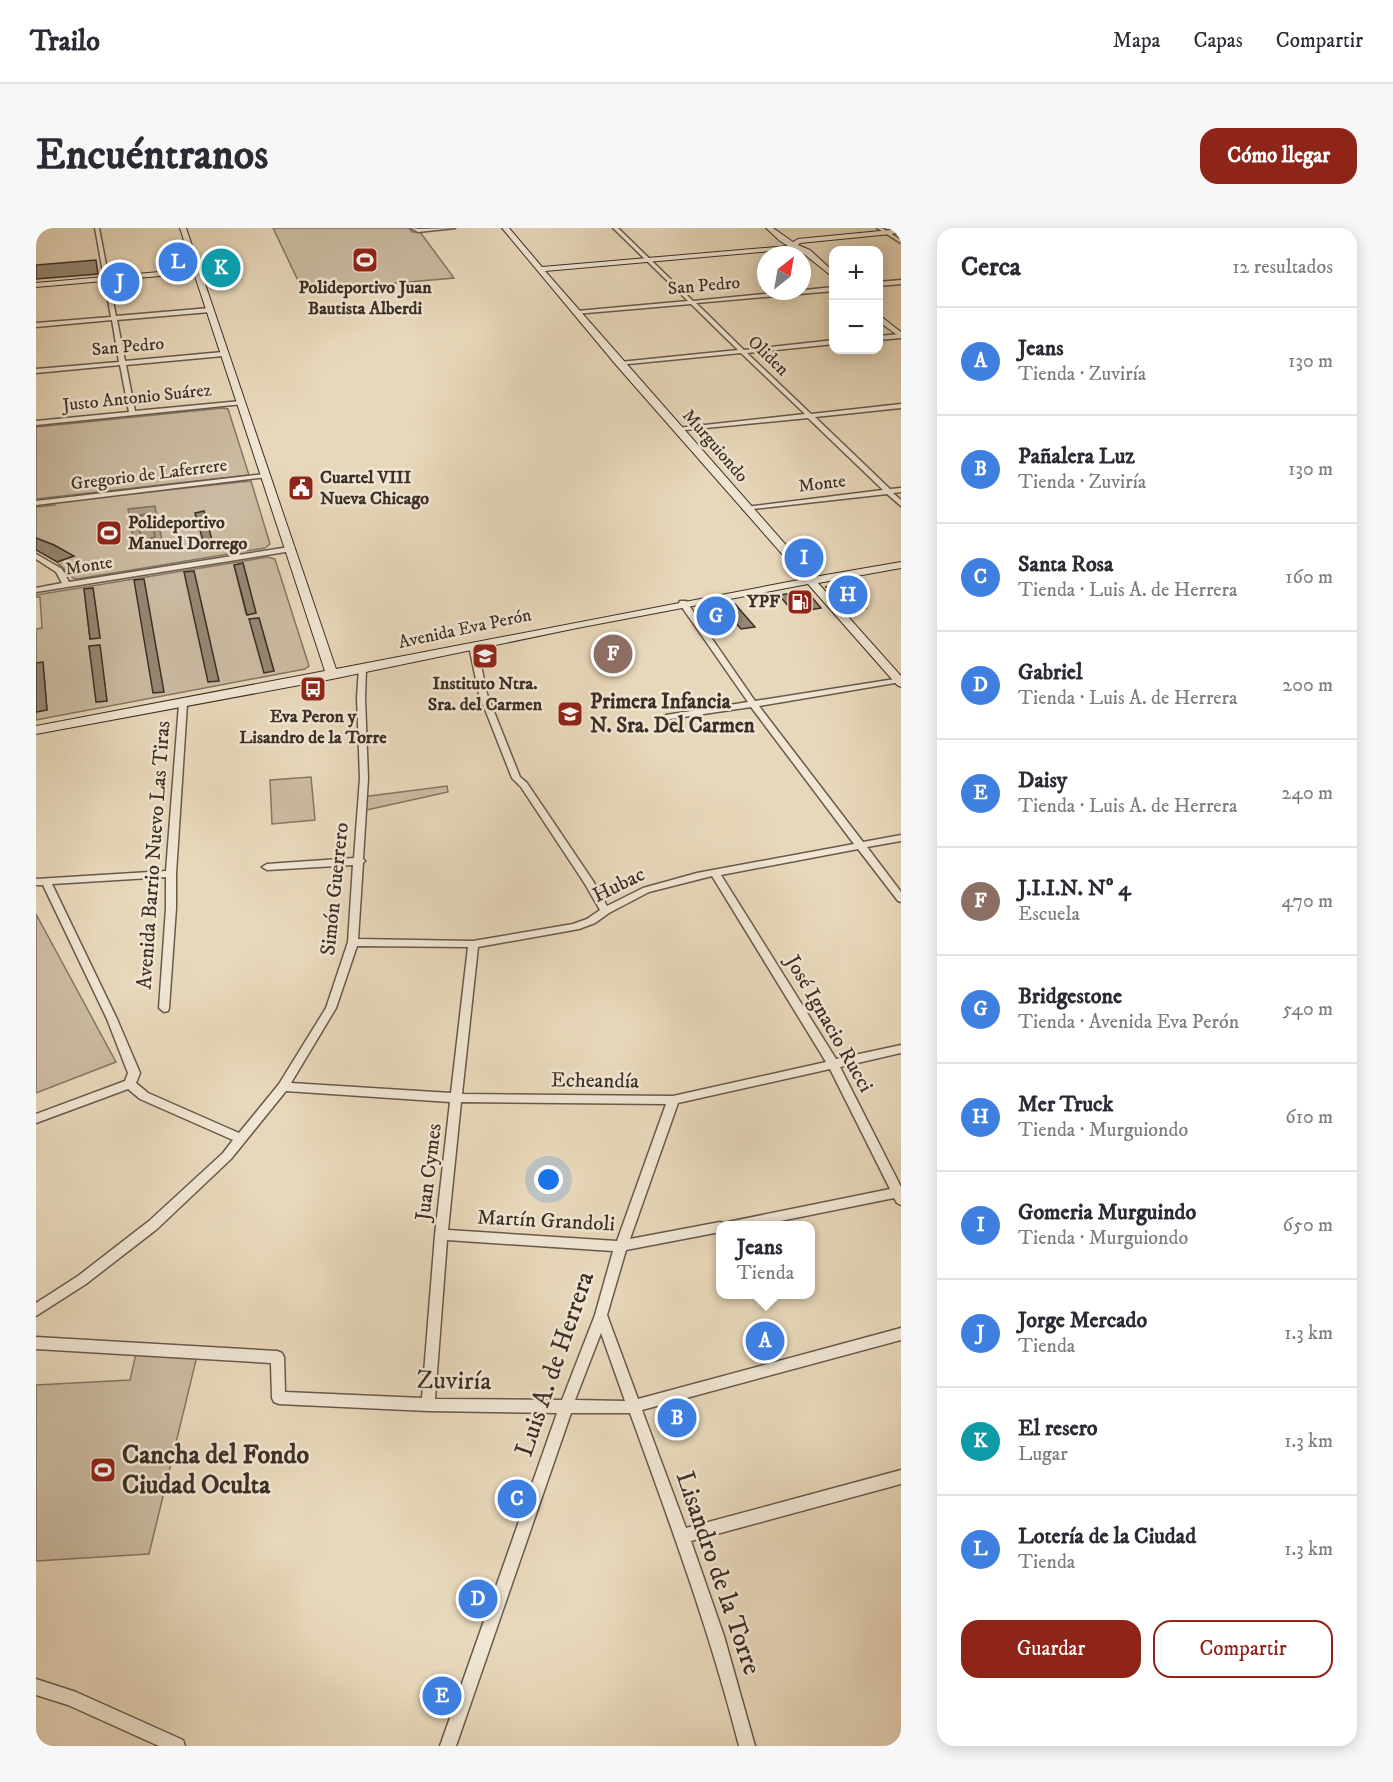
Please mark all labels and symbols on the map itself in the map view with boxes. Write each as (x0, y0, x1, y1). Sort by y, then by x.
pin: L (158, 240, 198, 285)
sports icon: Polideportivo Juan Bautista Alberdi (350, 245, 380, 275)
pin: K (202, 246, 240, 291)
north arrow (757, 246, 811, 300)
pin: J (100, 260, 140, 304)
street label: San Pedro (667, 272, 741, 300)
place label: Polideportivo Juan Bautista Alberdi (298, 277, 432, 320)
street label: Oliden (743, 331, 794, 381)
street label: San Pedro (91, 333, 165, 361)
street label: Justo Antonio Suárez (59, 379, 213, 417)
street label: Murguiondo (677, 405, 753, 487)
street label: Gregorio de Laferrere (70, 455, 228, 495)
place label: Cuartel VIII Nueva Chicago (320, 467, 429, 510)
street label: Monte (797, 470, 847, 498)
public building icon: Cuartel VIII Nueva Chicago (286, 473, 316, 503)
place label: Polideportivo Manuel Dorrego (128, 512, 248, 555)
sports icon: Polideportivo Manuel Dorrego (94, 518, 124, 548)
pin: I (784, 536, 824, 580)
street label: Monte (64, 551, 114, 581)
pin: H (828, 572, 868, 617)
fuel station icon: YPF (785, 587, 815, 617)
place label: YPF (746, 591, 781, 613)
pin: G (696, 594, 736, 638)
street label: Avenida Eva Perón (397, 604, 534, 654)
pin: F (594, 632, 632, 676)
school or university icon: Instituto Ntra. Sra. del Carmen (470, 641, 500, 671)
place label: Instituto Ntra. Sra. del Carmen (428, 673, 543, 716)
bus stop icon: Eva Peron y Lisandro de la Torre (298, 674, 328, 704)
place label: Primera Infancia N. Sra. Del Carmen (590, 689, 756, 739)
school or university icon: Primera Infancia N. Sra. Del Carmen (555, 699, 585, 729)
place label: Eva Peron y Lisandro de la Torre (239, 706, 387, 749)
street label: Avenida Barrio Nuevo Las Tiras (132, 720, 176, 990)
street label: Simón Guerrero (315, 821, 355, 957)
street label: Hubac (588, 861, 650, 909)
street label: José Ignacio Rucci (778, 949, 879, 1097)
street label: Echeandía (551, 1067, 639, 1095)
street label: Juan Cymes (410, 1122, 448, 1224)
your location (534, 1165, 563, 1194)
street label: Martín Grandoli (476, 1204, 616, 1238)
street label: Luis A. de Herrera (508, 1267, 602, 1461)
pin: A (746, 1318, 784, 1364)
street label: Zuviría (416, 1364, 492, 1398)
pin: B (658, 1396, 696, 1440)
place label: Cancha del Fondo Ciudad Oculta (122, 1439, 310, 1502)
sports icon: Cancha del Fondo Ciudad Oculta (88, 1455, 118, 1485)
street label: Lisandro de la Torre (668, 1467, 768, 1679)
pin: C (498, 1476, 536, 1522)
pin: D (458, 1576, 498, 1622)
pin: E (422, 1674, 462, 1718)

